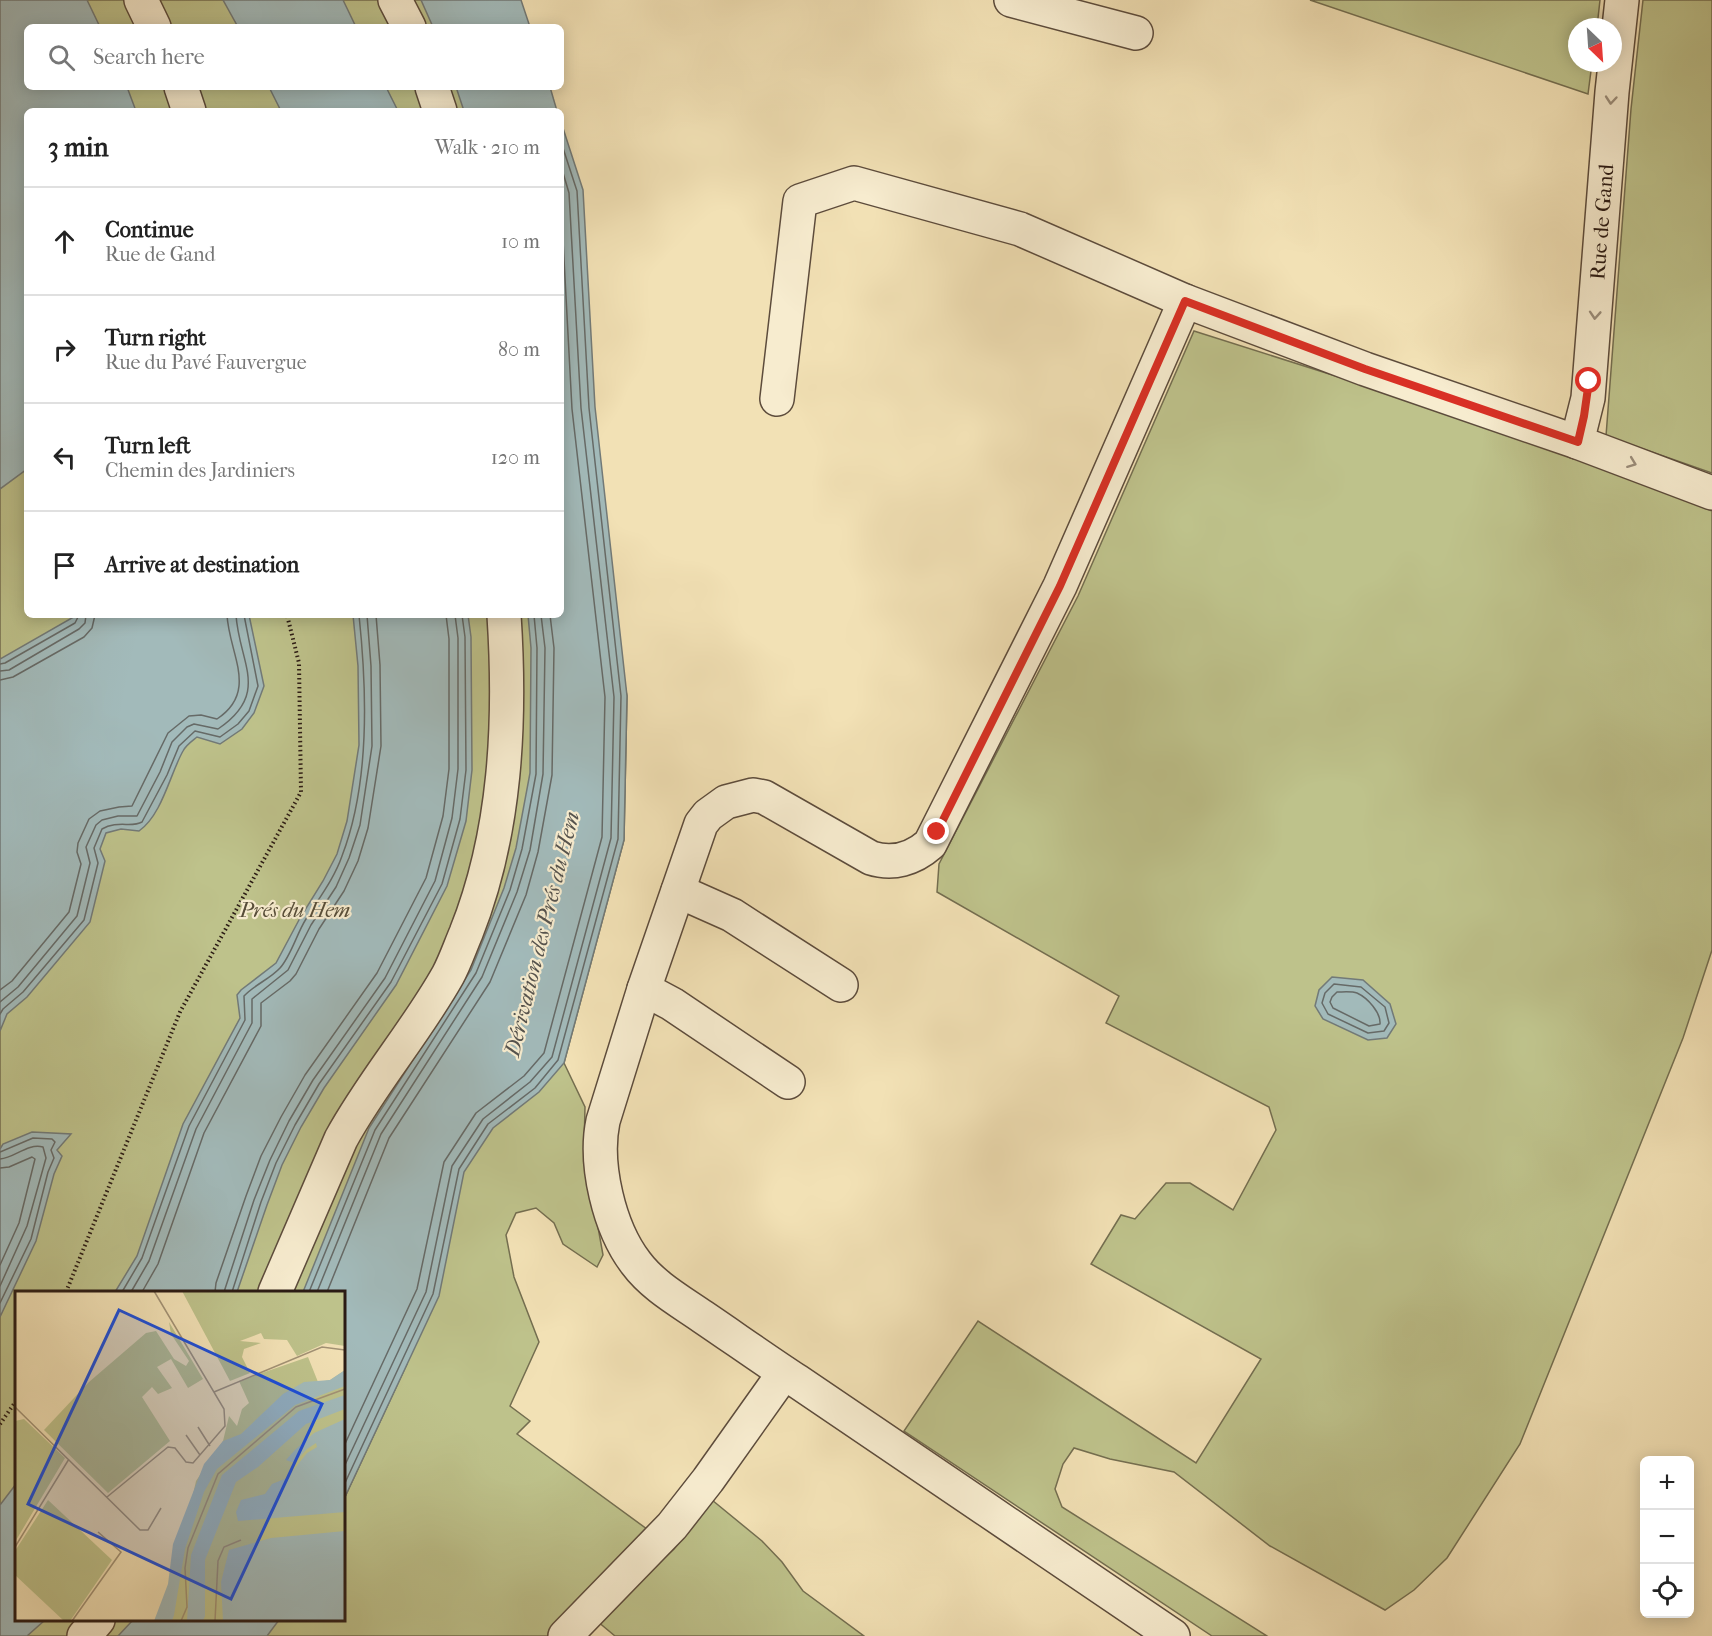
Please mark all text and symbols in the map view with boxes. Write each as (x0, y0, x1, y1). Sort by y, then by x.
north arrow (1568, 18, 1622, 72)
search box (24, 24, 564, 90)
icon: search (45, 41, 78, 74)
text: Search here (93, 44, 205, 70)
one-way arrow (1605, 95, 1618, 104)
text: 3 min (48, 132, 109, 163)
text: Walk · 210 m (435, 136, 540, 159)
street label: Rue de Gand (1585, 163, 1618, 281)
text: Continue (105, 217, 194, 243)
icon: ahead (48, 225, 81, 258)
text: 10 m (501, 230, 540, 253)
text: Rue de Gand (105, 243, 216, 266)
one-way arrow (1588, 311, 1601, 320)
text: Turn right (105, 325, 206, 351)
icon: right (48, 333, 81, 366)
text: 80 m (498, 338, 540, 361)
text: Rue du Pavé Fauvergue (105, 351, 307, 374)
route start (1575, 367, 1601, 393)
text: Turn left (105, 433, 191, 459)
icon: left (48, 441, 81, 474)
text: 120 m (491, 446, 540, 469)
one-way arrow (1626, 456, 1637, 468)
text: Chemin des Jardiniers (105, 459, 295, 482)
icon: arrive (48, 549, 81, 582)
text: Arrive at destination (105, 552, 299, 578)
water label: Dérivation des Prés du Hem (499, 809, 585, 1061)
route end (923, 818, 949, 844)
park label: Prés du Hem (239, 898, 351, 922)
inset map (15, 1291, 345, 1621)
map controls (1640, 1456, 1694, 1618)
button: + (1640, 1456, 1694, 1510)
button: − (1640, 1510, 1694, 1564)
button: locate (1640, 1564, 1694, 1618)

